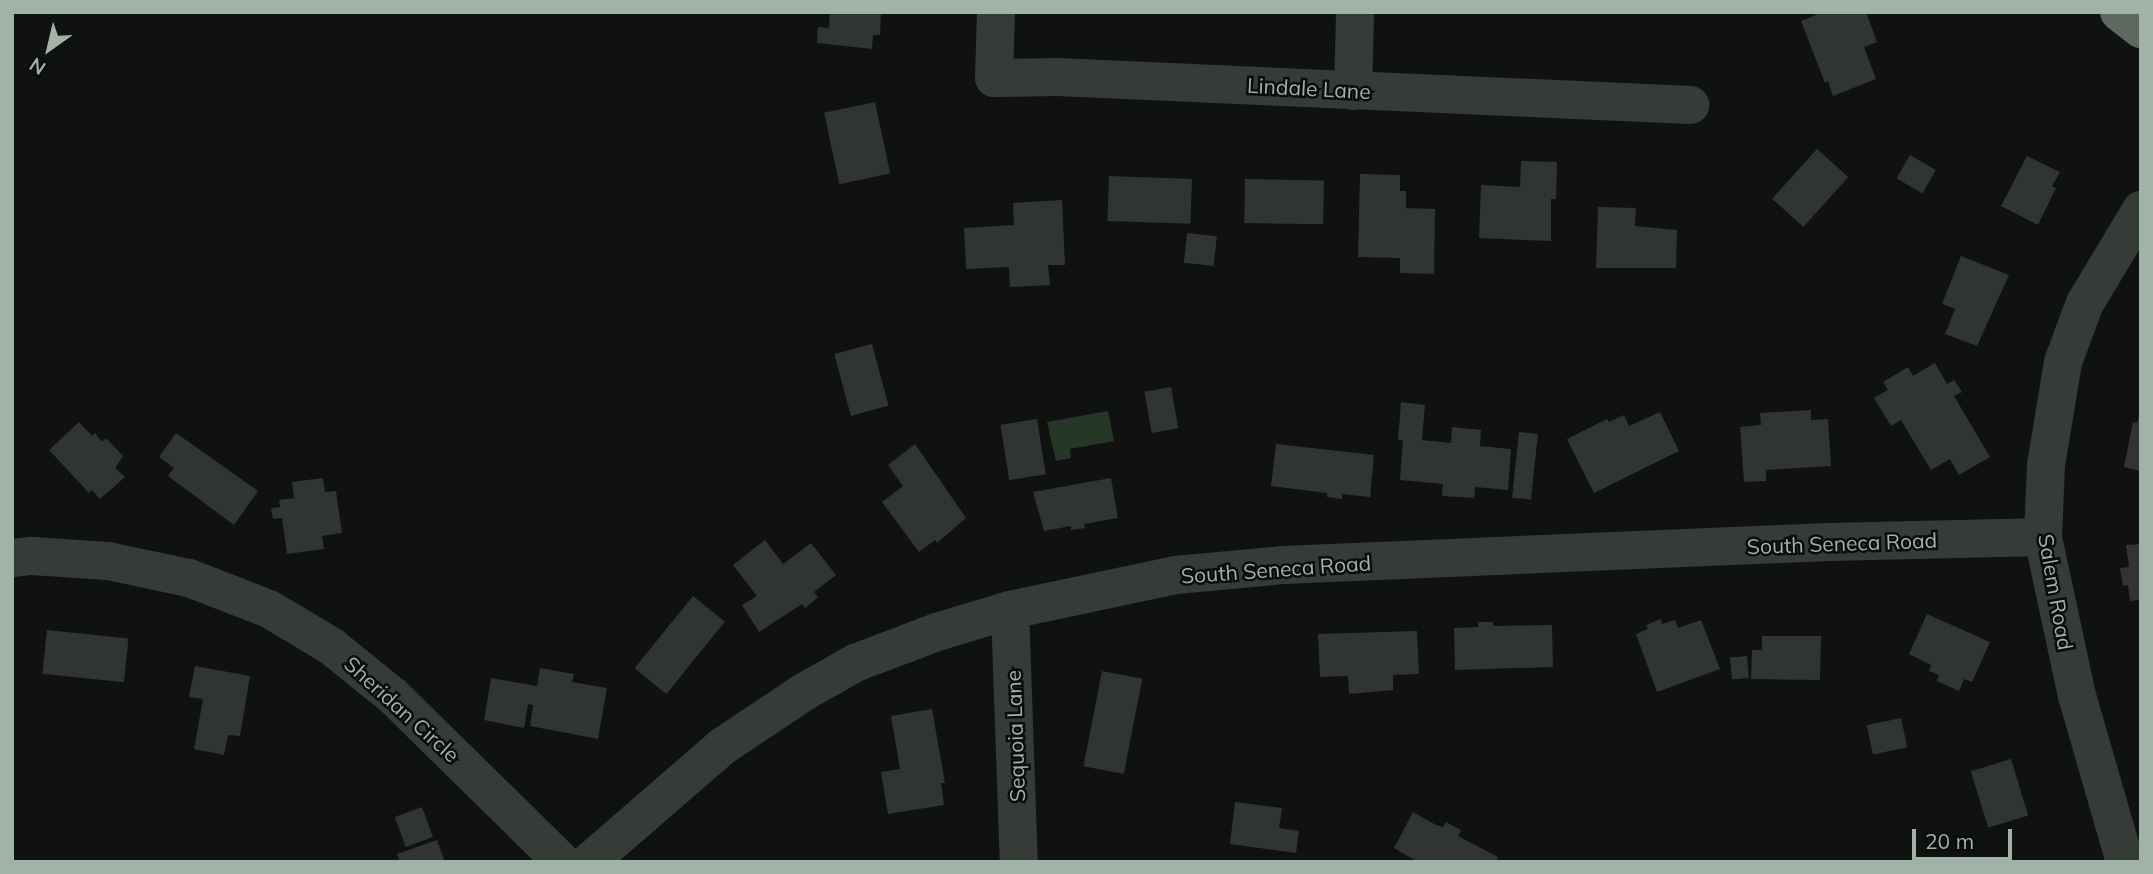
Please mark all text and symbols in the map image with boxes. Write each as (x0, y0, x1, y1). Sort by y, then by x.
north arrow (14, 14, 84, 84)
text: N (25, 52, 50, 80)
street label: Lindale Lane (1247, 72, 1371, 104)
street label: South Seneca Road (1746, 527, 1938, 559)
street label: Salem Road (2033, 532, 2079, 652)
street label: South Seneca Road (1180, 550, 1372, 588)
street label: Sheridan Circle (339, 651, 465, 767)
street label: Sequoia Lane (1000, 670, 1030, 802)
scale bar (1915, 814, 2015, 858)
text: 20 m (1925, 828, 1974, 854)

